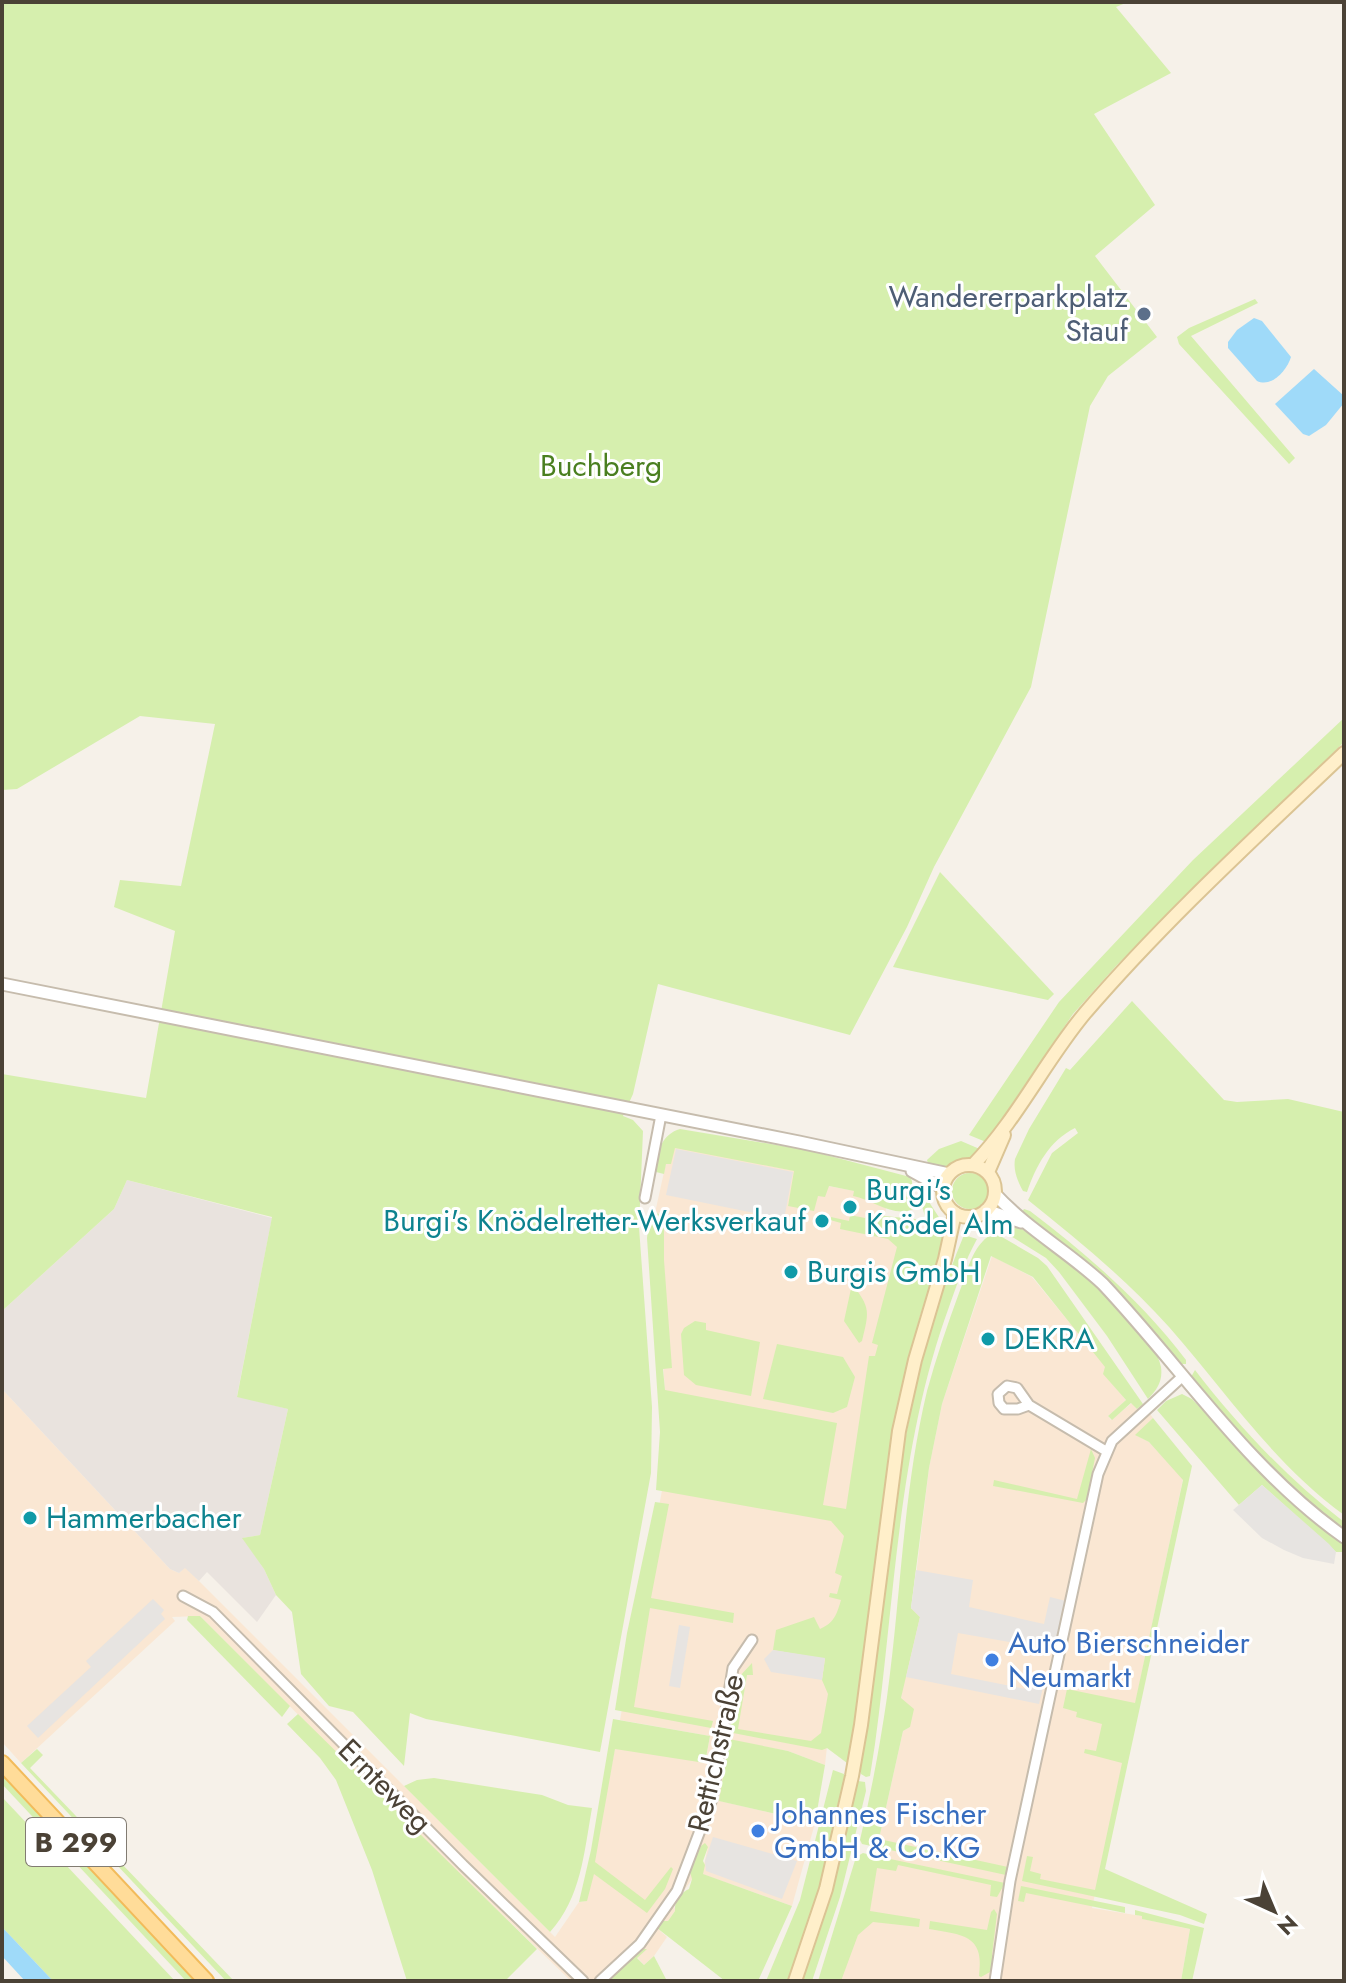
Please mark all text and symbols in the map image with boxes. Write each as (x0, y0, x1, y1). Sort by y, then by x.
place label: Wandererparkplatz Stauf (889, 275, 1129, 352)
marker: Wandererparkplatz Stauf (1135, 305, 1153, 323)
park label: Buchberg (540, 444, 662, 487)
place label: Burgi's Knödel Alm (866, 1168, 1014, 1245)
marker: Burgi's Knödel Alm (841, 1198, 859, 1216)
place label: Burgi's Knödelretter-Werksverkauf (383, 1199, 807, 1242)
marker: Burgi's Knödelretter-Werksverkauf (813, 1212, 831, 1230)
place label: Burgis GmbH (807, 1250, 981, 1293)
marker: Burgis GmbH (782, 1263, 800, 1281)
place label: DEKRA (1004, 1317, 1095, 1360)
marker: DEKRA (979, 1330, 997, 1348)
place label: Hammerbacher (46, 1496, 242, 1539)
marker: Hammerbacher (21, 1509, 39, 1527)
place label: Auto Bierschneider Neumarkt (1008, 1621, 1251, 1698)
marker: Auto Bierschneider Neumarkt (983, 1651, 1001, 1669)
street label: Rettichstraße (676, 1670, 755, 1836)
street label: Ernteweg (329, 1729, 442, 1842)
place label: Johannes Fischer GmbH & Co.KG (770, 1792, 987, 1869)
road number: B 299 (26, 1818, 126, 1866)
marker: Johannes Fischer GmbH & Co.KG (749, 1822, 767, 1840)
north arrow (1234, 1871, 1314, 1951)
text: N (1270, 1908, 1305, 1943)

